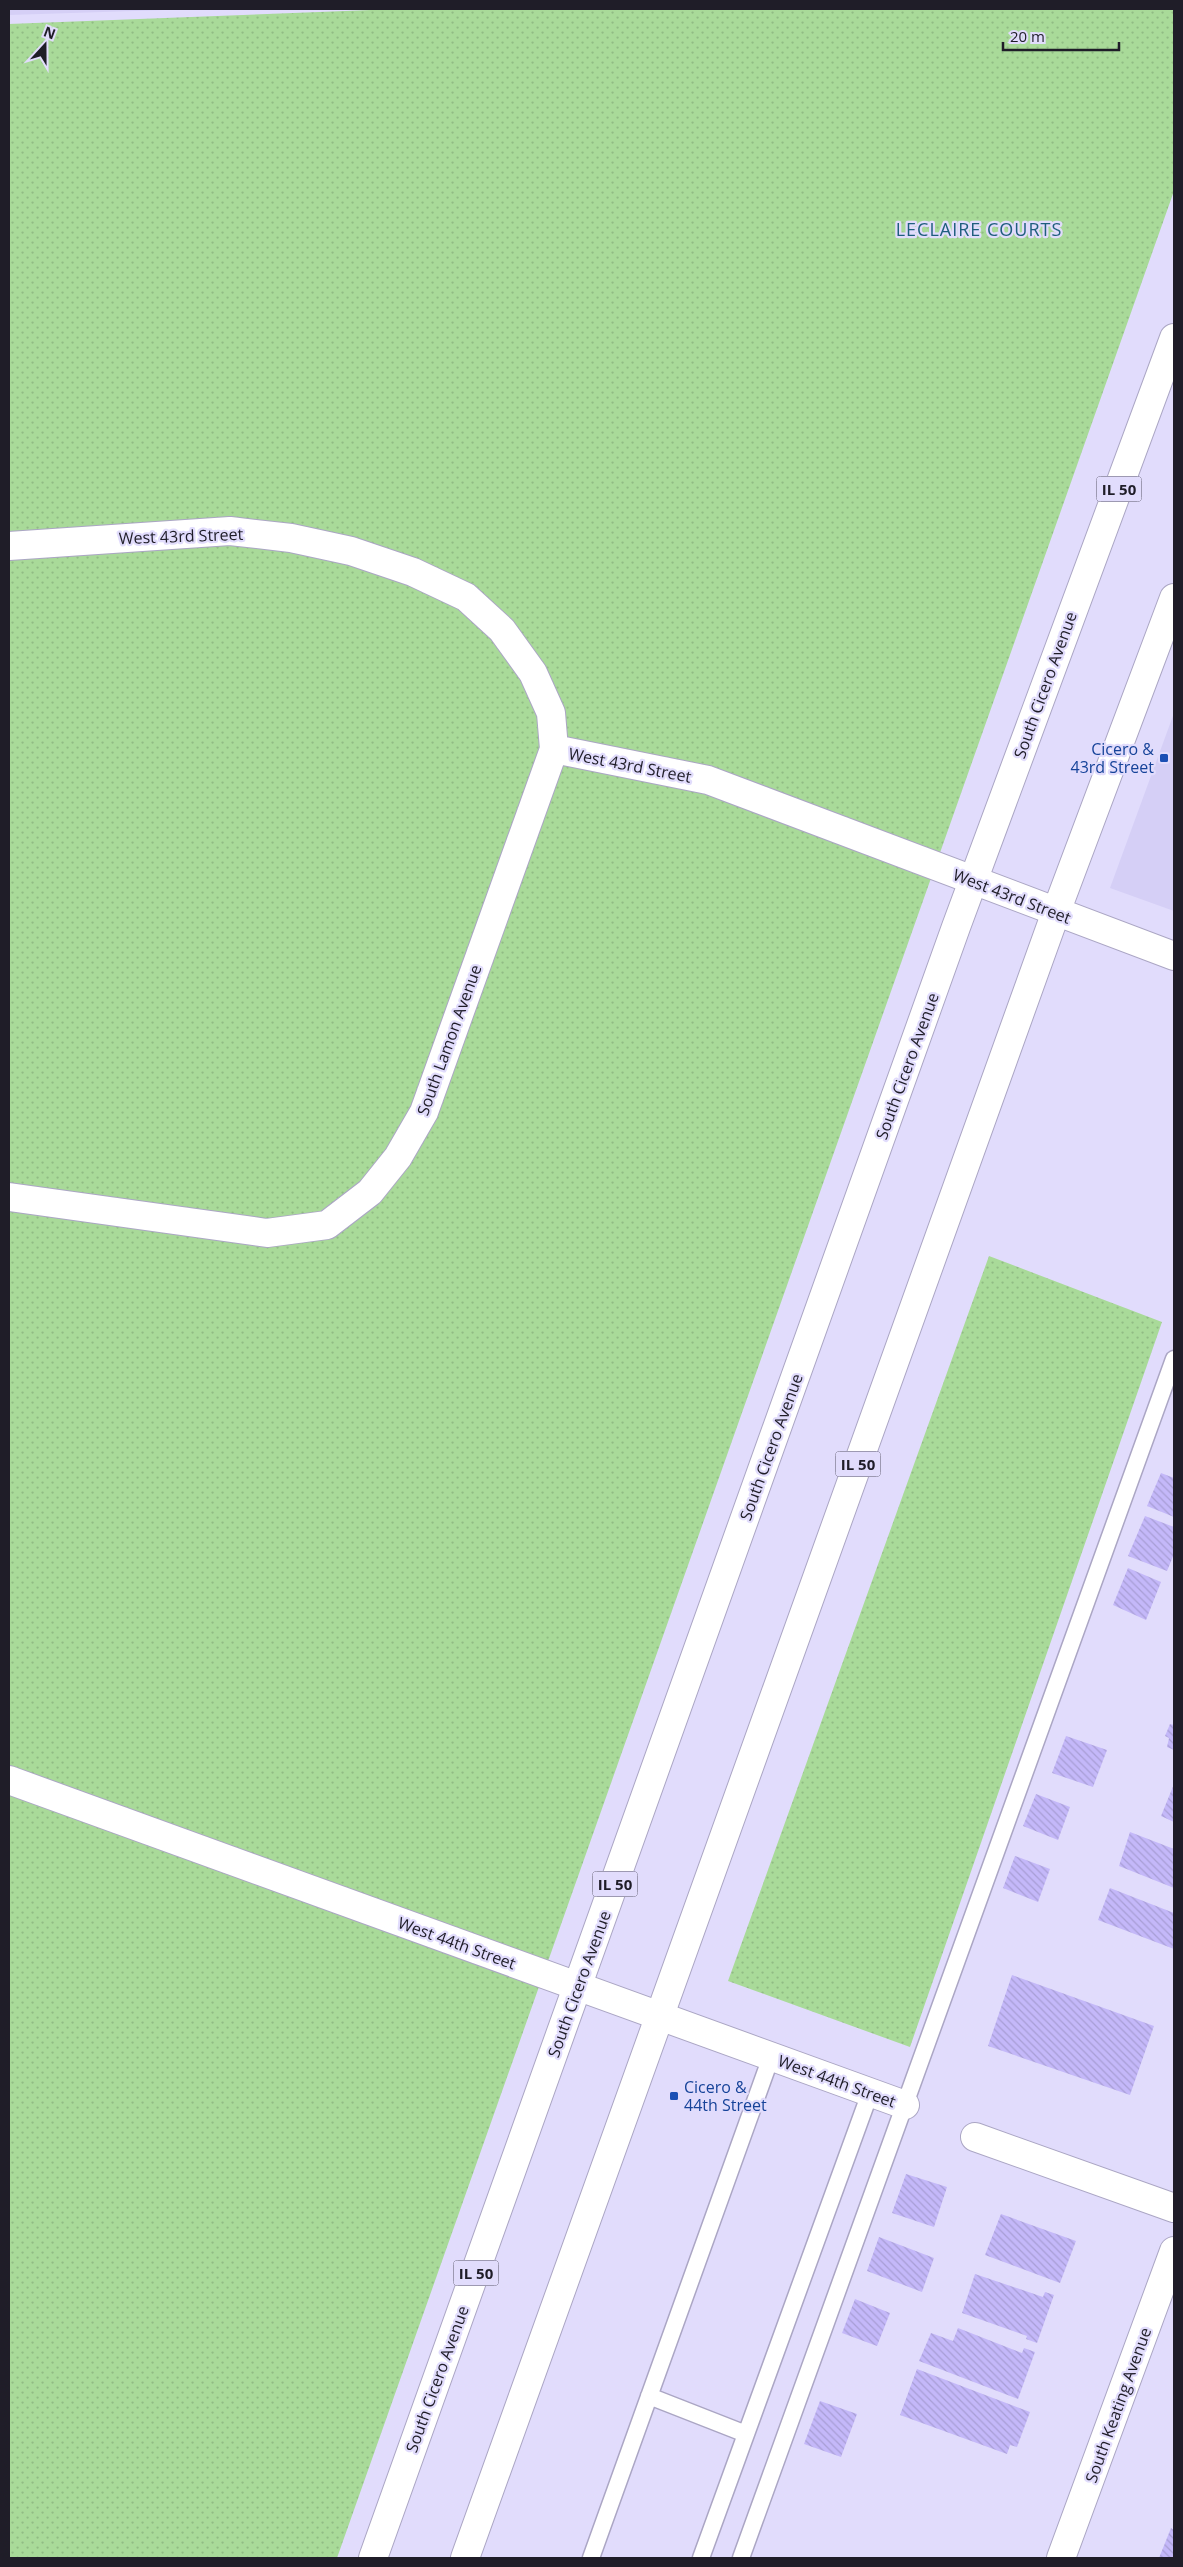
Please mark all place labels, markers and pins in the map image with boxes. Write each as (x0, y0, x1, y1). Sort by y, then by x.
place label: Cicero & 43rd Street (1071, 738, 1154, 778)
marker: Cicero & 43rd Street (1158, 752, 1170, 764)
place label: Cicero & 44th Street (684, 2076, 767, 2116)
marker: Cicero & 44th Street (668, 2090, 680, 2102)

